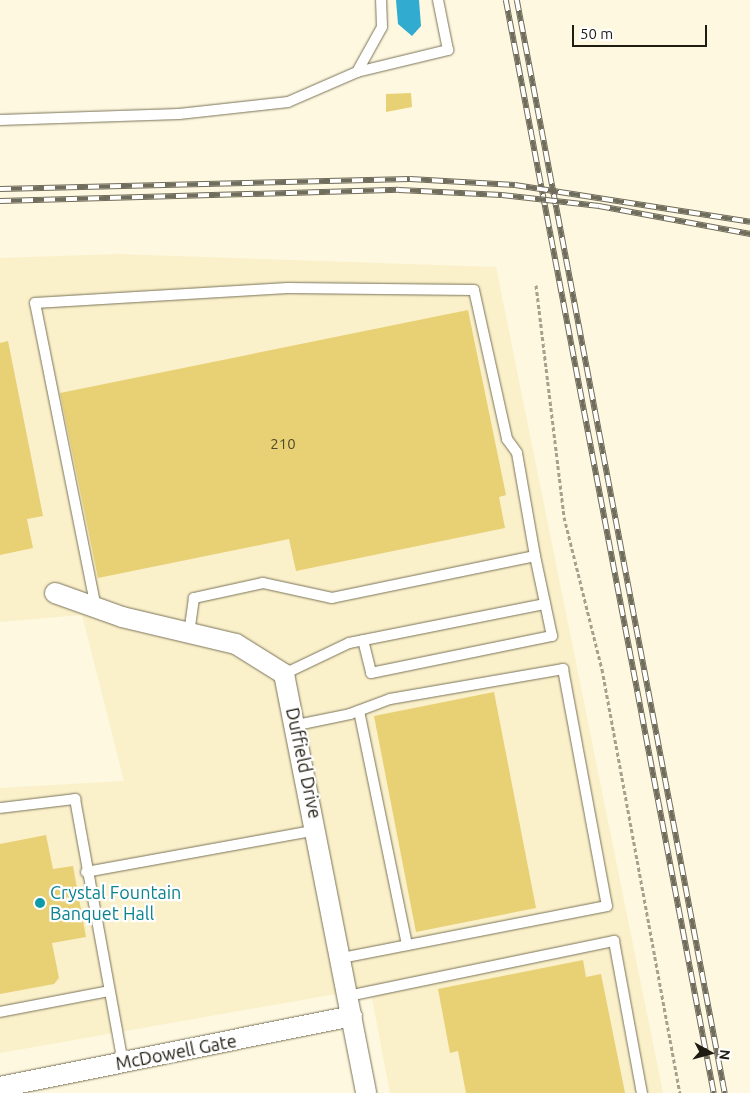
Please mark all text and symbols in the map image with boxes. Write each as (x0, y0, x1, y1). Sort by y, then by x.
scale bar (575, 15, 710, 47)
text: 50 m (580, 25, 613, 42)
house number: 210 (270, 435, 296, 453)
street label: Duffield Drive (282, 706, 326, 820)
place label: Crystal Fountain Banquet Hall (50, 882, 181, 924)
marker: Crystal Fountain Banquet Hall (34, 897, 46, 909)
north arrow (685, 1028, 735, 1078)
street label: McDowell Gate (114, 1030, 238, 1074)
text: N (716, 1049, 733, 1061)

